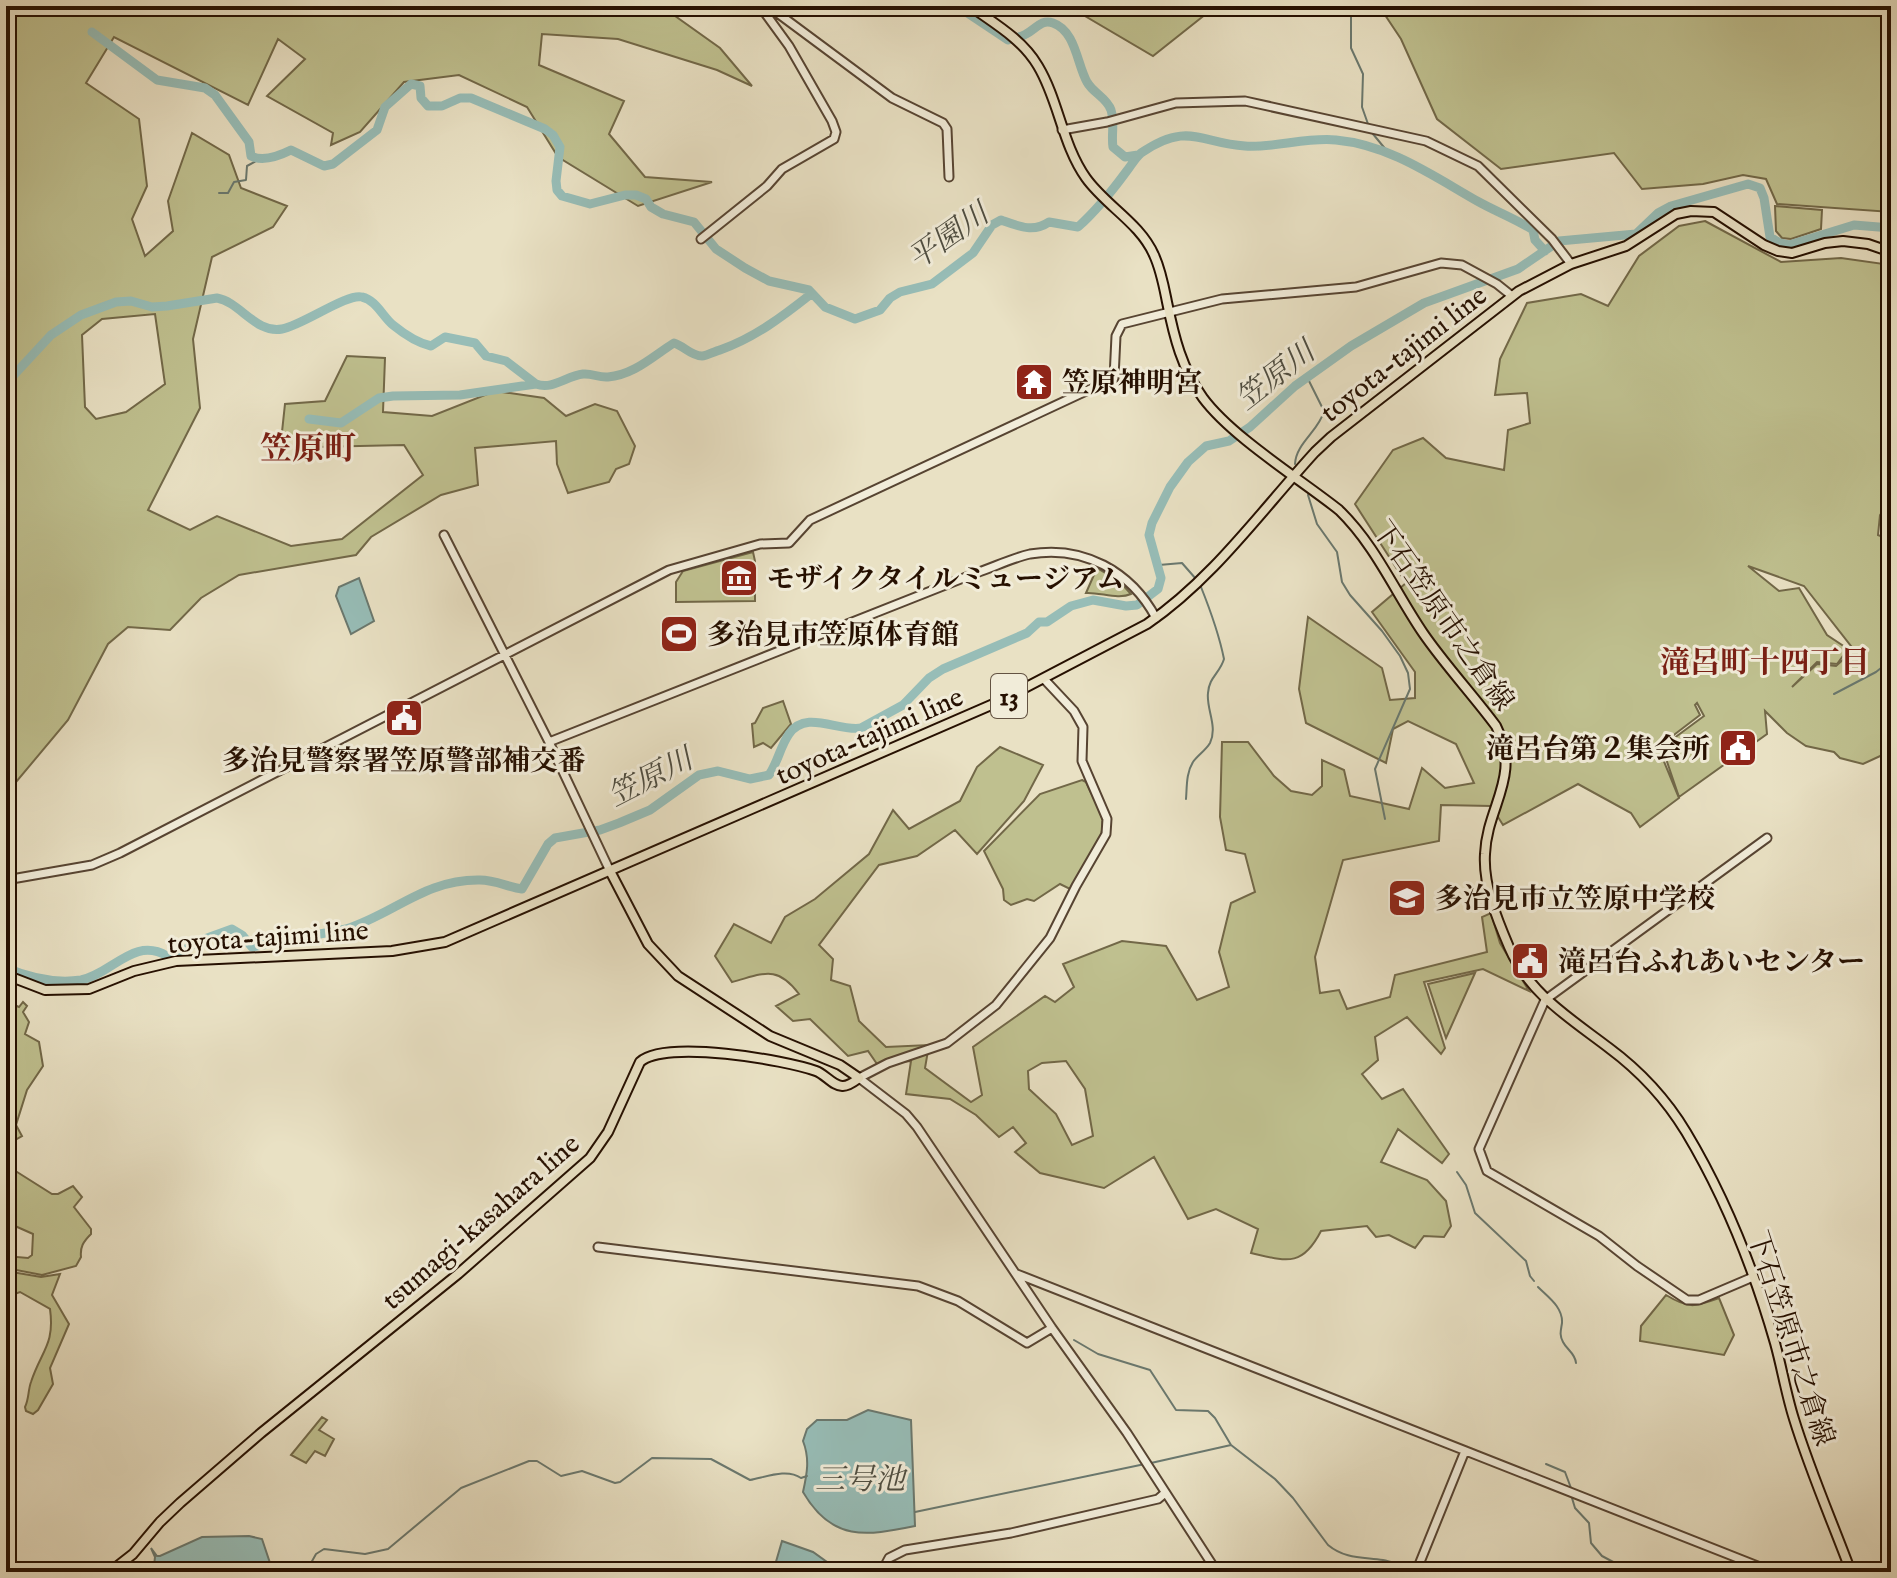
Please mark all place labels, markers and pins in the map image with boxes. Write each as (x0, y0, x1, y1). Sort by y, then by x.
temple icon: 笠原神明宮 (1013, 361, 1055, 403)
place label: 笠原神明宮 (1062, 367, 1202, 402)
museum icon: モザイクタイルミュージアム (718, 557, 760, 599)
place label: モザイクタイルミュージアム (767, 563, 1124, 598)
sports icon: 多治見市笠原体育館 (658, 613, 700, 655)
place label: 多治見市笠原体育館 (707, 619, 959, 654)
public building icon: 多治見警察署笠原警部補交番 (383, 697, 425, 739)
public building icon: 滝呂台第２集会所 (1717, 727, 1759, 769)
place label: 滝呂台第２集会所 (1486, 733, 1710, 768)
place label: 多治見警察署笠原警部補交番 (222, 745, 586, 780)
school or university icon: 多治見市立笠原中学校 (1386, 877, 1428, 919)
place label: 多治見市立笠原中学校 (1435, 883, 1715, 918)
public building icon: 滝呂台ふれあいセンター (1509, 940, 1551, 982)
place label: 滝呂台ふれあいセンター (1558, 946, 1865, 981)

